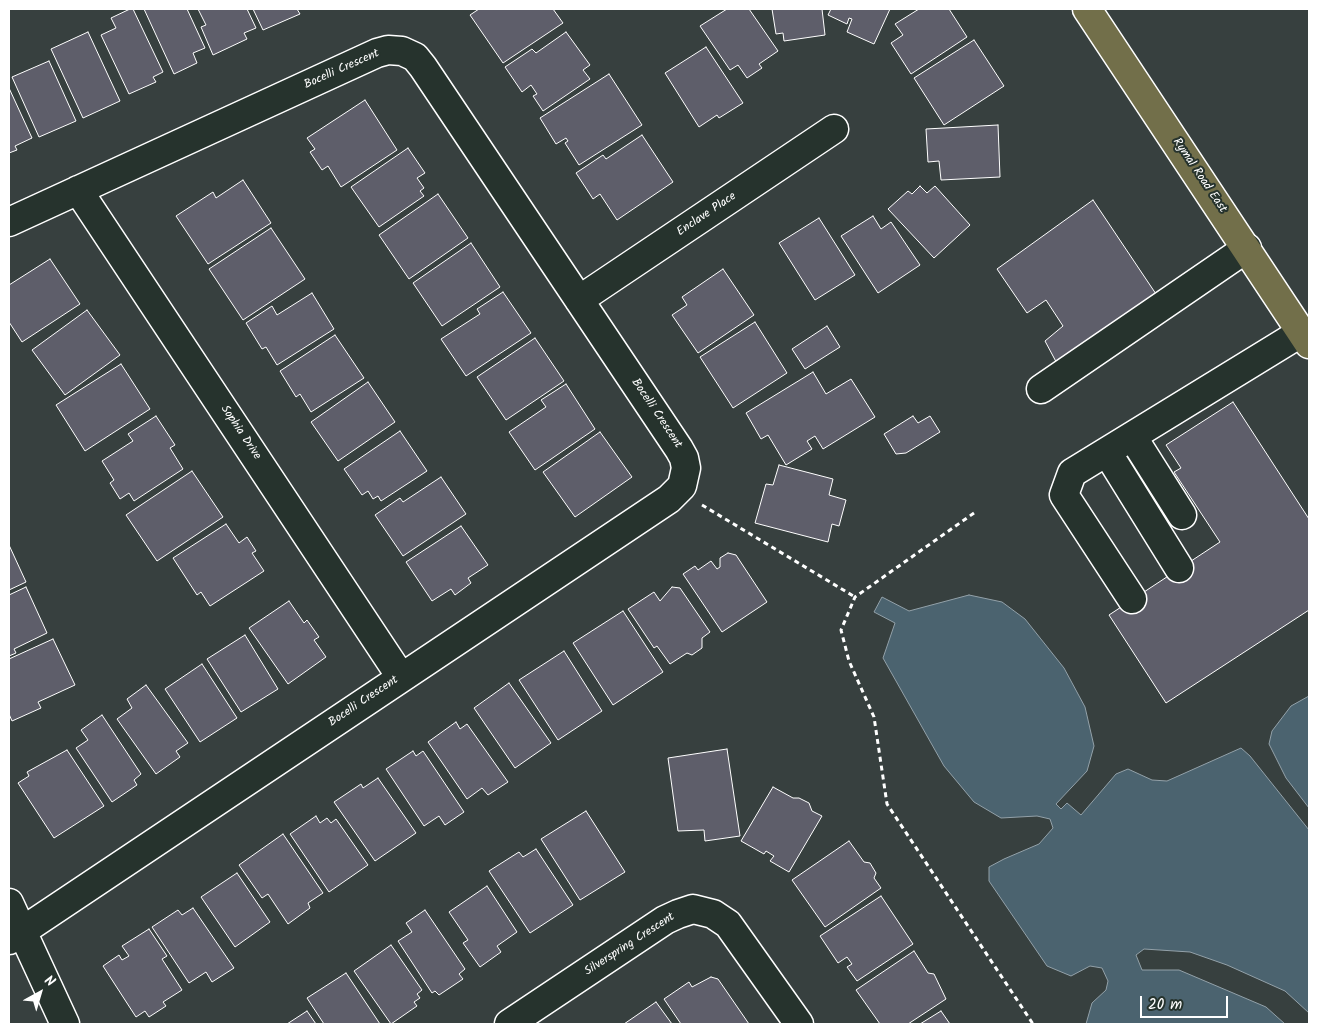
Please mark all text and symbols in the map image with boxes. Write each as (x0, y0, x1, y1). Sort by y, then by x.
street label: Bocelli Crescent (302, 47, 382, 93)
street label: Rymal Road East (1169, 136, 1229, 216)
street label: Enclave Place (675, 190, 739, 240)
street label: Bocelli Crescent (627, 376, 685, 452)
street label: Sophia Drive (217, 403, 263, 463)
street label: Bocelli Crescent (326, 673, 402, 731)
street label: Silverspring Crescent (582, 910, 678, 980)
north arrow (15, 968, 65, 1018)
text: N (39, 970, 60, 993)
scale bar (1143, 986, 1230, 1018)
text: 20 m (1148, 993, 1182, 1017)

